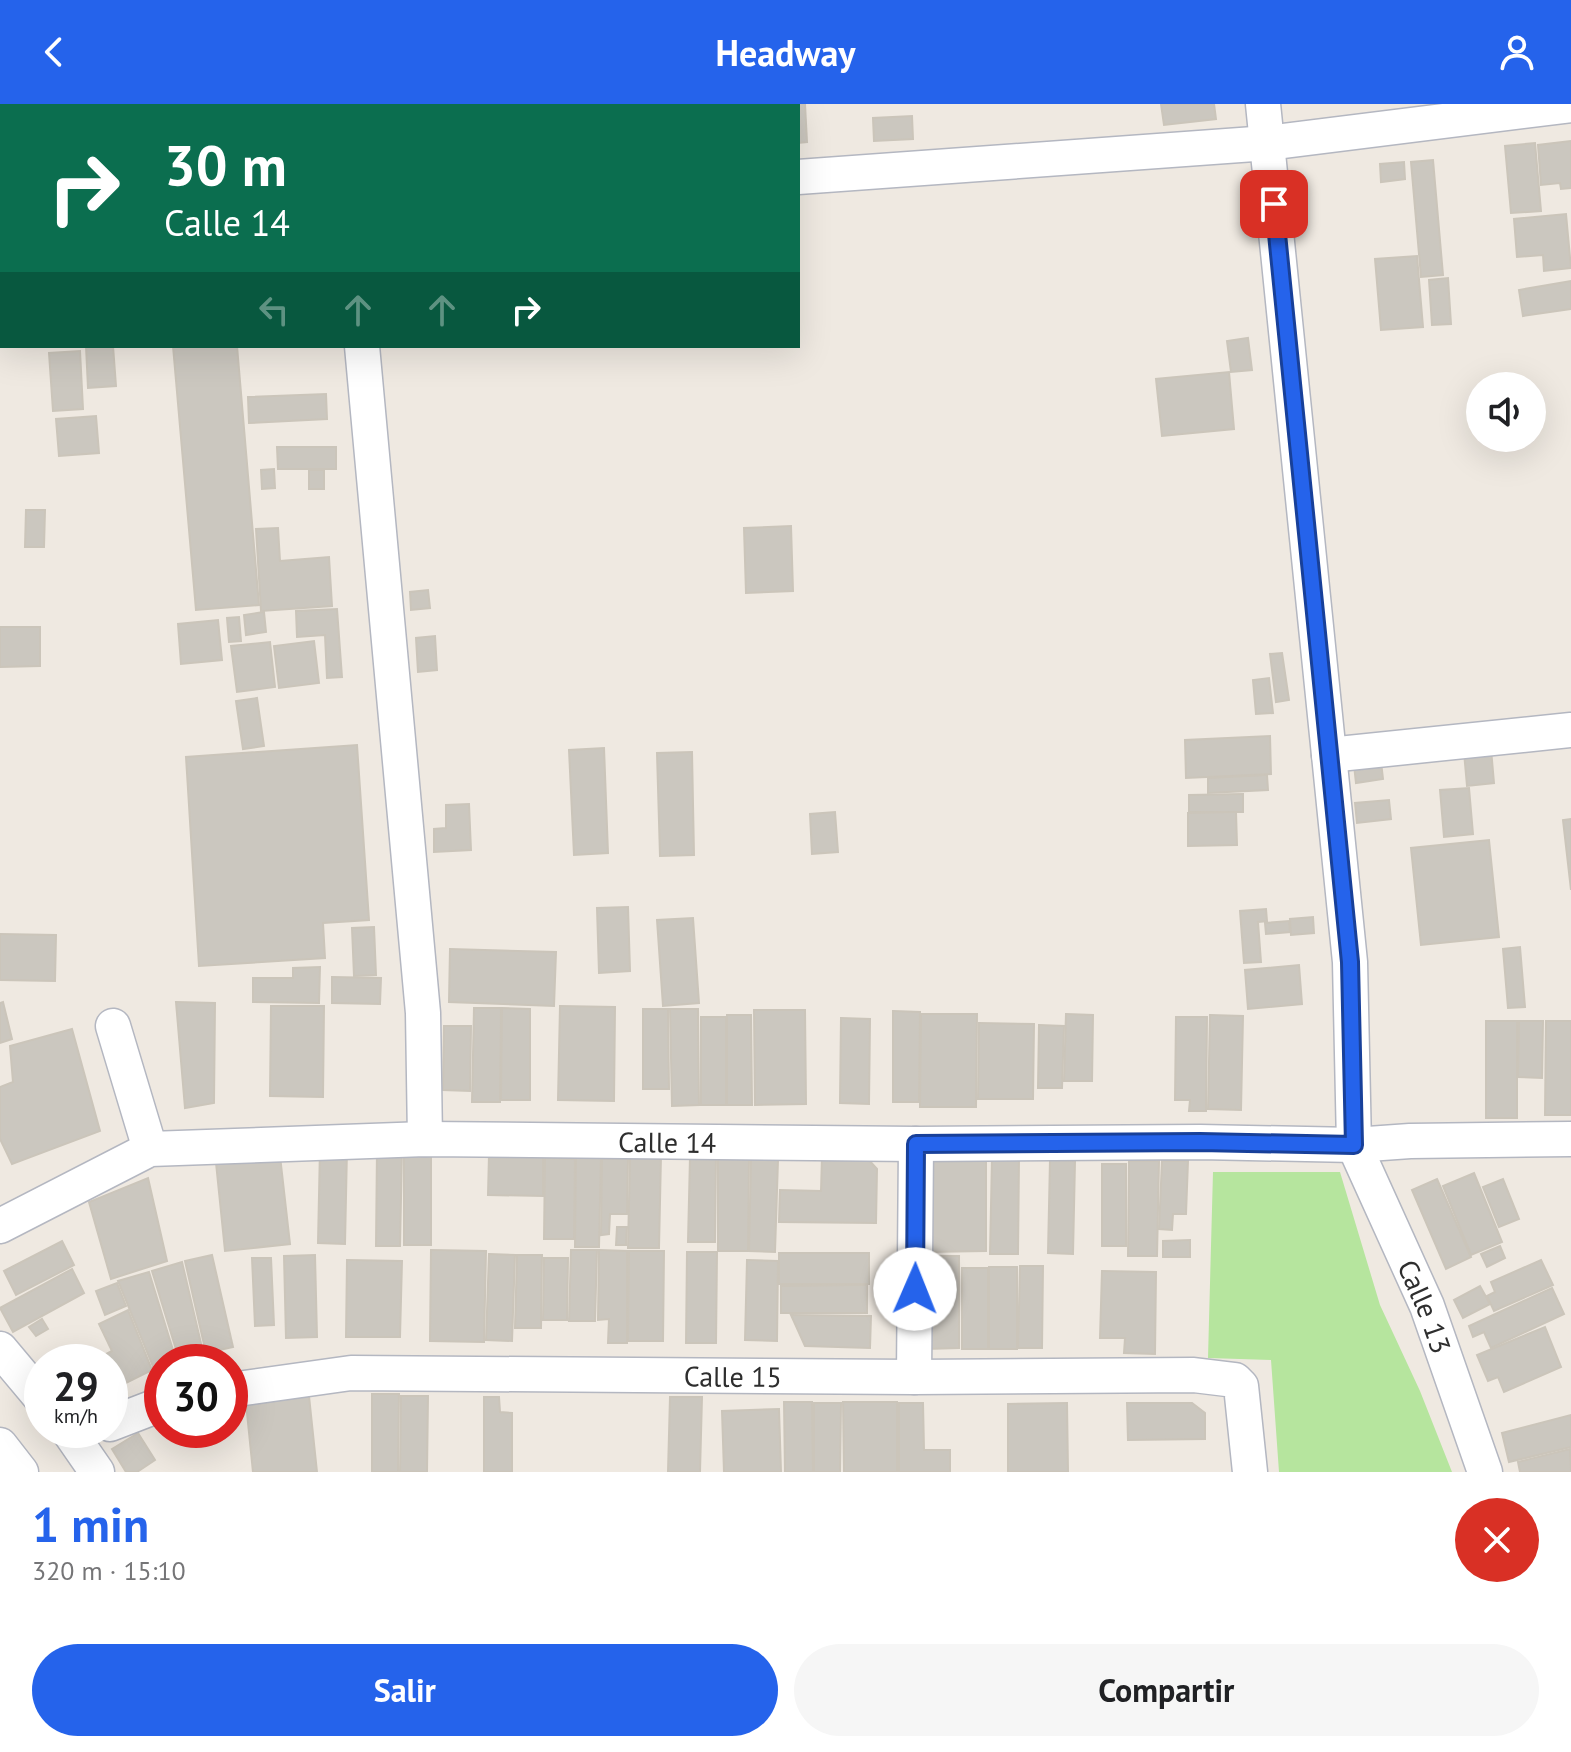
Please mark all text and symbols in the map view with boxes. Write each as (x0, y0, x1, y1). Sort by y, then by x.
text: Headway (715, 29, 856, 76)
icon: back (32, 30, 76, 74)
icon: person (1495, 30, 1539, 74)
text: 30 m (164, 129, 287, 201)
icon: right (32, 136, 136, 240)
pin (1240, 170, 1308, 238)
icon: arrive (1252, 182, 1296, 226)
text: Calle 14 (164, 199, 290, 246)
icon: left (252, 288, 296, 332)
icon: ahead (336, 288, 380, 332)
icon: ahead (420, 288, 464, 332)
icon: right (504, 288, 548, 332)
map controls (1466, 372, 1546, 452)
button: sound (1466, 372, 1546, 452)
street label: Calle 14 (618, 1122, 716, 1160)
position arrow (873, 1247, 957, 1331)
street label: Calle 13 (1390, 1254, 1461, 1358)
speed limit sign: 30 (144, 1344, 248, 1448)
street label: Calle 15 (684, 1357, 782, 1395)
text: 29 (53, 1360, 99, 1412)
text: km/h (54, 1403, 98, 1429)
text: 1 min (32, 1493, 149, 1555)
button: close (1455, 1498, 1539, 1582)
text: 320 m · 15:10 (32, 1554, 186, 1587)
button: Salir (32, 1644, 778, 1736)
button: Compartir (794, 1644, 1539, 1736)

